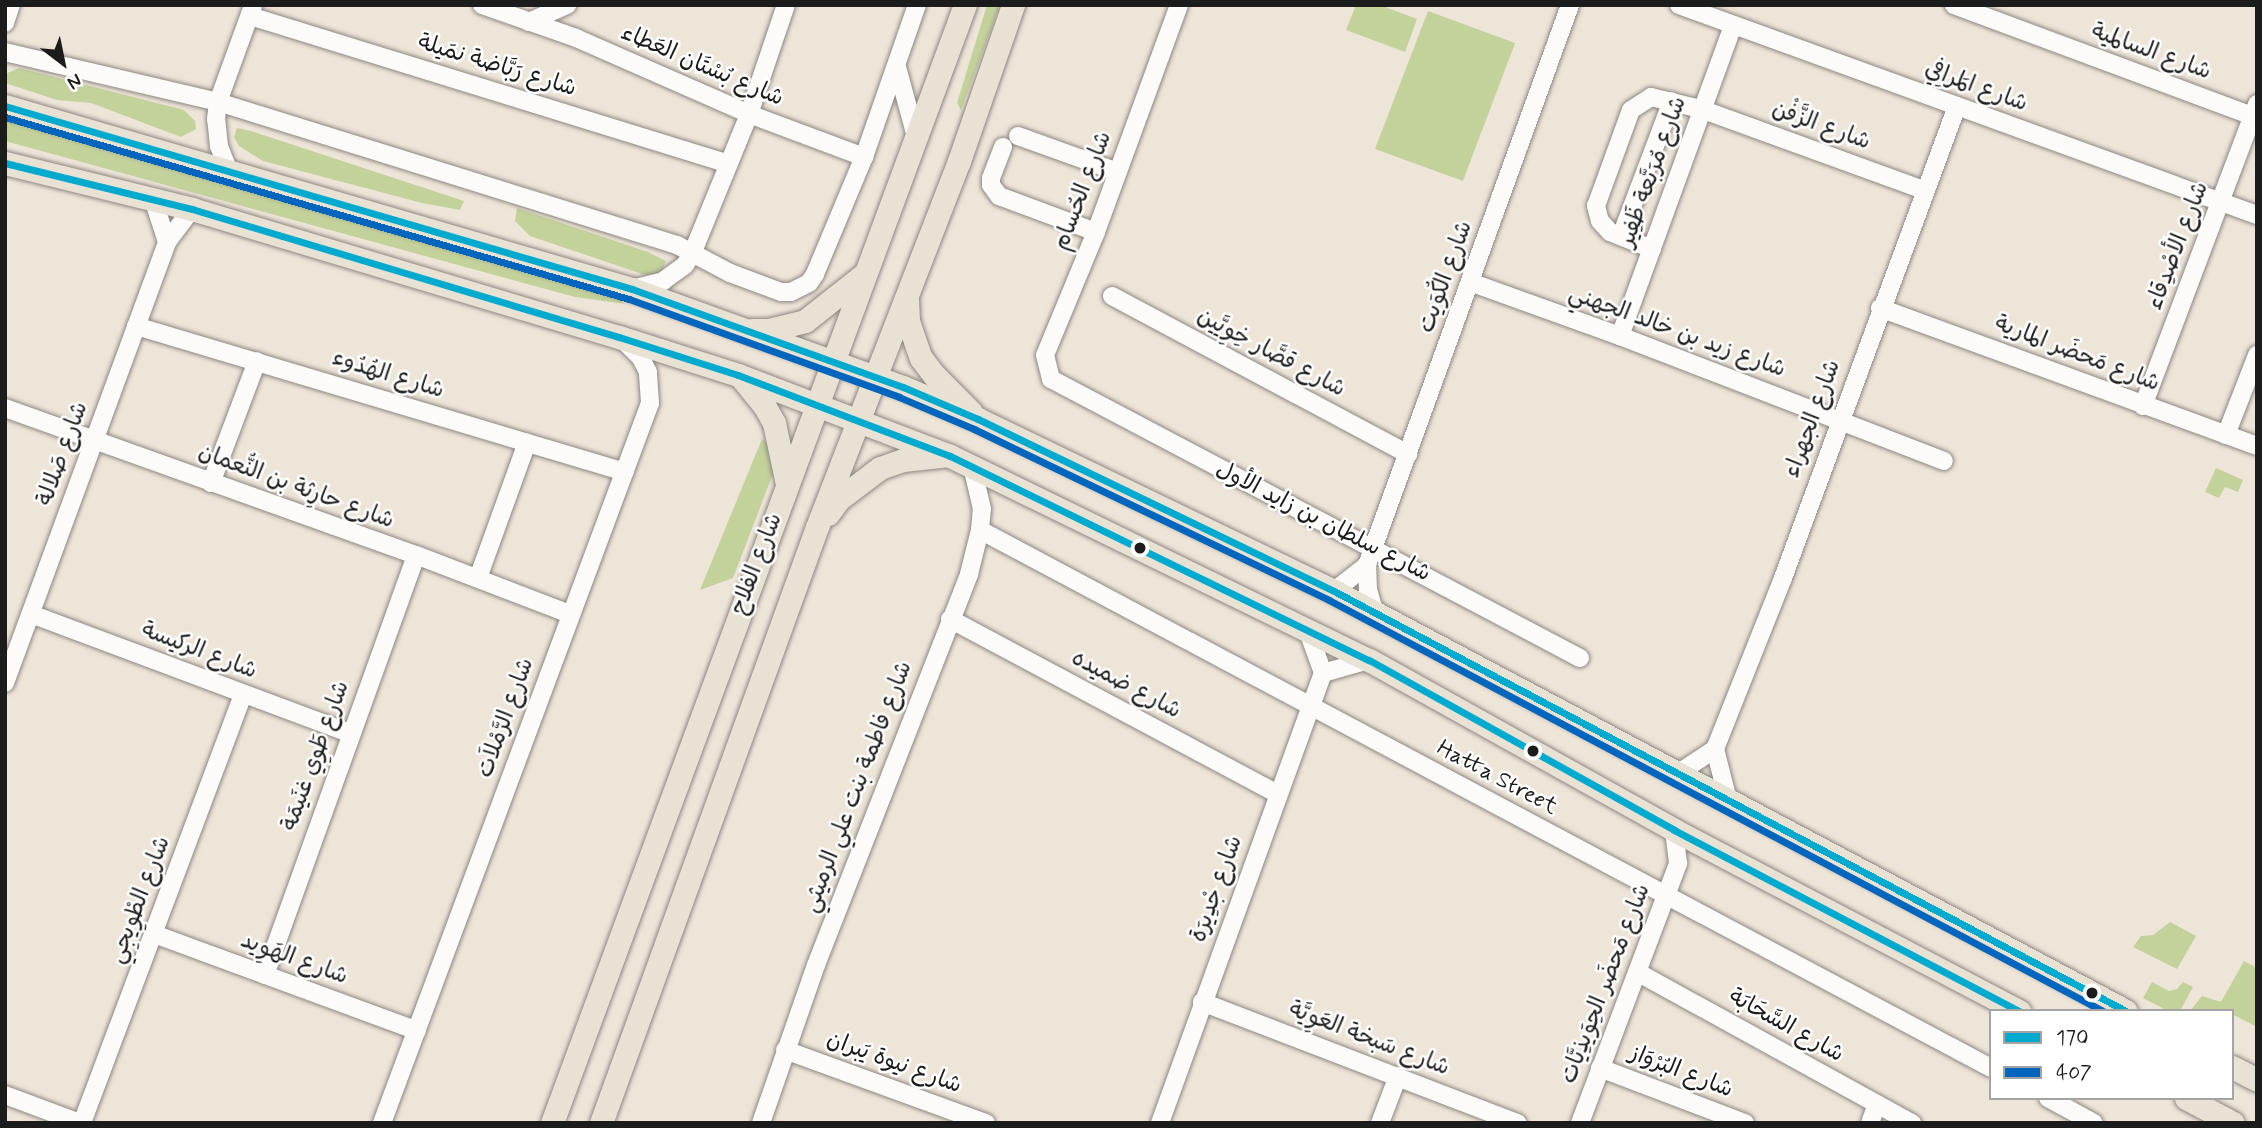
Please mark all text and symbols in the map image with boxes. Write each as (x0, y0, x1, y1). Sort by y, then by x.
street label: شارع السالمية (2087, 18, 2215, 86)
street label: شارع بُسْتَان العَطاء (616, 19, 788, 113)
north arrow (28, 28, 98, 98)
street label: شارع رَبَّاضة نمَيلة (414, 29, 580, 103)
street label: شارع المَرافِي (1921, 56, 2031, 118)
text: N (62, 67, 86, 95)
street label: شارع مُرَبَّعة ظَفِير (1613, 93, 1693, 251)
street label: شارع الزَّفْن (1768, 96, 1874, 156)
street label: شارع الحُسام (1048, 128, 1118, 254)
street label: شارع الأصْدِقاء (2141, 178, 2215, 314)
street label: شارع الكُوَيت (1413, 217, 1479, 337)
street label: شارع زيد بن خالد الجهني (1565, 280, 1789, 384)
street label: شارع قصَّار خِوِيَّين (1192, 302, 1350, 404)
street label: شارع مَحضَر المارية (1991, 310, 2163, 398)
street label: شارع الهُدُوء (329, 345, 447, 405)
street label: شارع الجهراء (1779, 356, 1847, 482)
street label: شارع صَلالة (31, 398, 95, 510)
street label: شارع حارِثة بن النُّعمان (194, 439, 398, 535)
street label: شارع سلطان بن زايد الأول (1211, 456, 1435, 588)
street label: شارع الفلاح (725, 509, 789, 619)
unlabelled marker (1133, 541, 1147, 555)
street label: شارع الركيسة (137, 616, 261, 686)
street label: شارع ضميده (1066, 645, 1186, 725)
street label: شارع الرَّمْلاَت (472, 654, 540, 782)
street label: شارع فاطمة بنت علي الرميثي (797, 657, 919, 917)
street label: شارع طَوِي غنَيمَة (276, 677, 356, 835)
street label: Hatta Street (1432, 735, 1562, 821)
unlabelled marker (1526, 744, 1540, 758)
street label: شارع جْدِيرَة (1185, 832, 1249, 946)
street label: شارع الطْوِيجِي (103, 833, 177, 967)
street label: شارع مَحضَر الحِوَيذِيَّات (1555, 880, 1657, 1088)
street label: شارع الهَوِيد (237, 927, 351, 991)
street label: شارع السَّحَابَة (1724, 983, 1848, 1069)
unlabelled marker (2085, 986, 2099, 1000)
street label: شارع سَبخة العَوِيَّة (1285, 996, 1453, 1082)
legend (1989, 1009, 2234, 1100)
text: 170 (2056, 1024, 2089, 1052)
street label: شارع نيوة يَبران (823, 1026, 965, 1100)
street label: شارع البُرْوَاز (1625, 1040, 1737, 1104)
text: 407 (2056, 1059, 2092, 1087)

